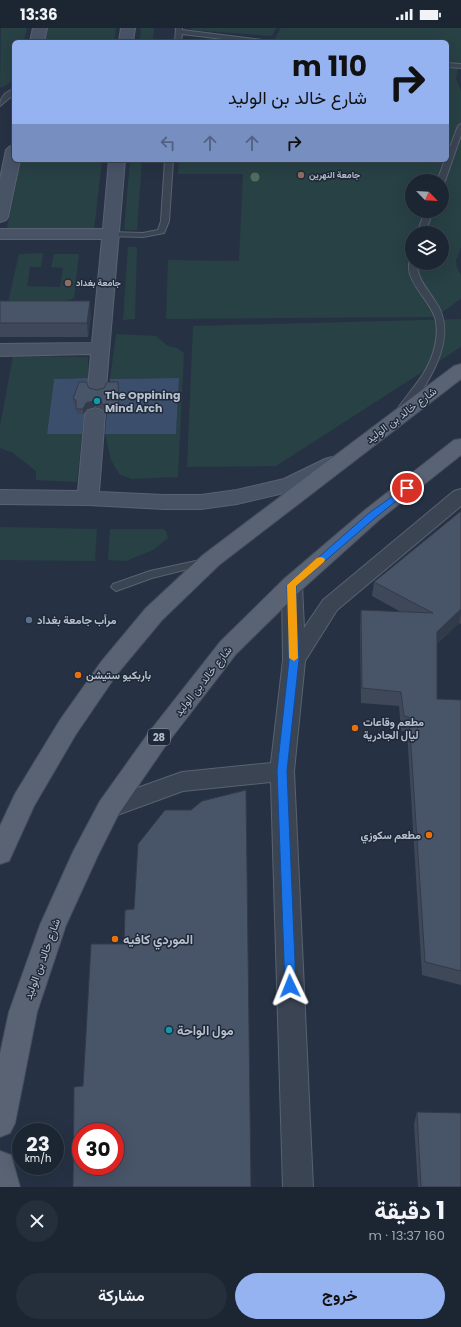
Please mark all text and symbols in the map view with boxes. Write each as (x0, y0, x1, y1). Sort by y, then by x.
text: 13:36 (20, 4, 58, 25)
text: 110 m (292, 47, 367, 86)
icon: right (381, 56, 433, 108)
text: شارع خالد بن الوليد (228, 85, 367, 110)
icon: left (157, 132, 179, 154)
icon: ahead (199, 132, 221, 154)
icon: ahead (241, 132, 263, 154)
icon: right (283, 132, 305, 154)
place label: جامعة النهرين (309, 169, 360, 181)
marker: جامعة النهرين (296, 170, 306, 180)
north arrow (405, 174, 449, 218)
map controls (405, 174, 449, 270)
button: layers (405, 226, 449, 270)
place label: جامعة بغداد (76, 277, 121, 289)
marker: جامعة بغداد (63, 278, 73, 288)
street label: شارع خالد بن الوليد (362, 383, 440, 447)
place label: The Oppining Mind Arch (105, 387, 180, 416)
marker: The Oppining Mind Arch (92, 396, 102, 406)
pin (390, 471, 424, 505)
icon: arrive (396, 477, 418, 499)
place label: مرأب جامعة بغداد (37, 612, 117, 628)
marker: مرأب جامعة بغداد (24, 615, 34, 625)
street label: شارع خالد بن الوليد (171, 642, 236, 719)
place label: باربكيو ستيشن (86, 667, 151, 683)
marker: باربكيو ستيشن (73, 670, 83, 680)
place label: مطعم وقاعات ليال الجادرية (363, 714, 424, 743)
marker: مطعم وقاعات ليال الجادرية (350, 723, 360, 733)
road number: 28 (148, 729, 170, 745)
place label: مطعم سكوزي (361, 827, 421, 844)
marker: مطعم سكوزي (424, 830, 434, 840)
street label: شارع خالد بن الوليد (20, 916, 64, 1002)
place label: الموردي كافيه (123, 930, 193, 950)
marker: الموردي كافيه (110, 934, 120, 944)
position arrow (269, 965, 311, 1007)
place label: مول الواحة (177, 1021, 234, 1040)
marker: مول الواحة (164, 1025, 174, 1035)
speed limit sign: 30 (72, 1123, 124, 1175)
text: 23 (26, 1130, 50, 1158)
text: km/h (25, 1151, 51, 1166)
text: 1 دقيقة (374, 1194, 445, 1227)
button: close (16, 1200, 58, 1242)
text: 160 m · 13:37 (368, 1226, 445, 1245)
button: مشاركة (16, 1273, 227, 1319)
button: خروج (235, 1273, 445, 1319)

